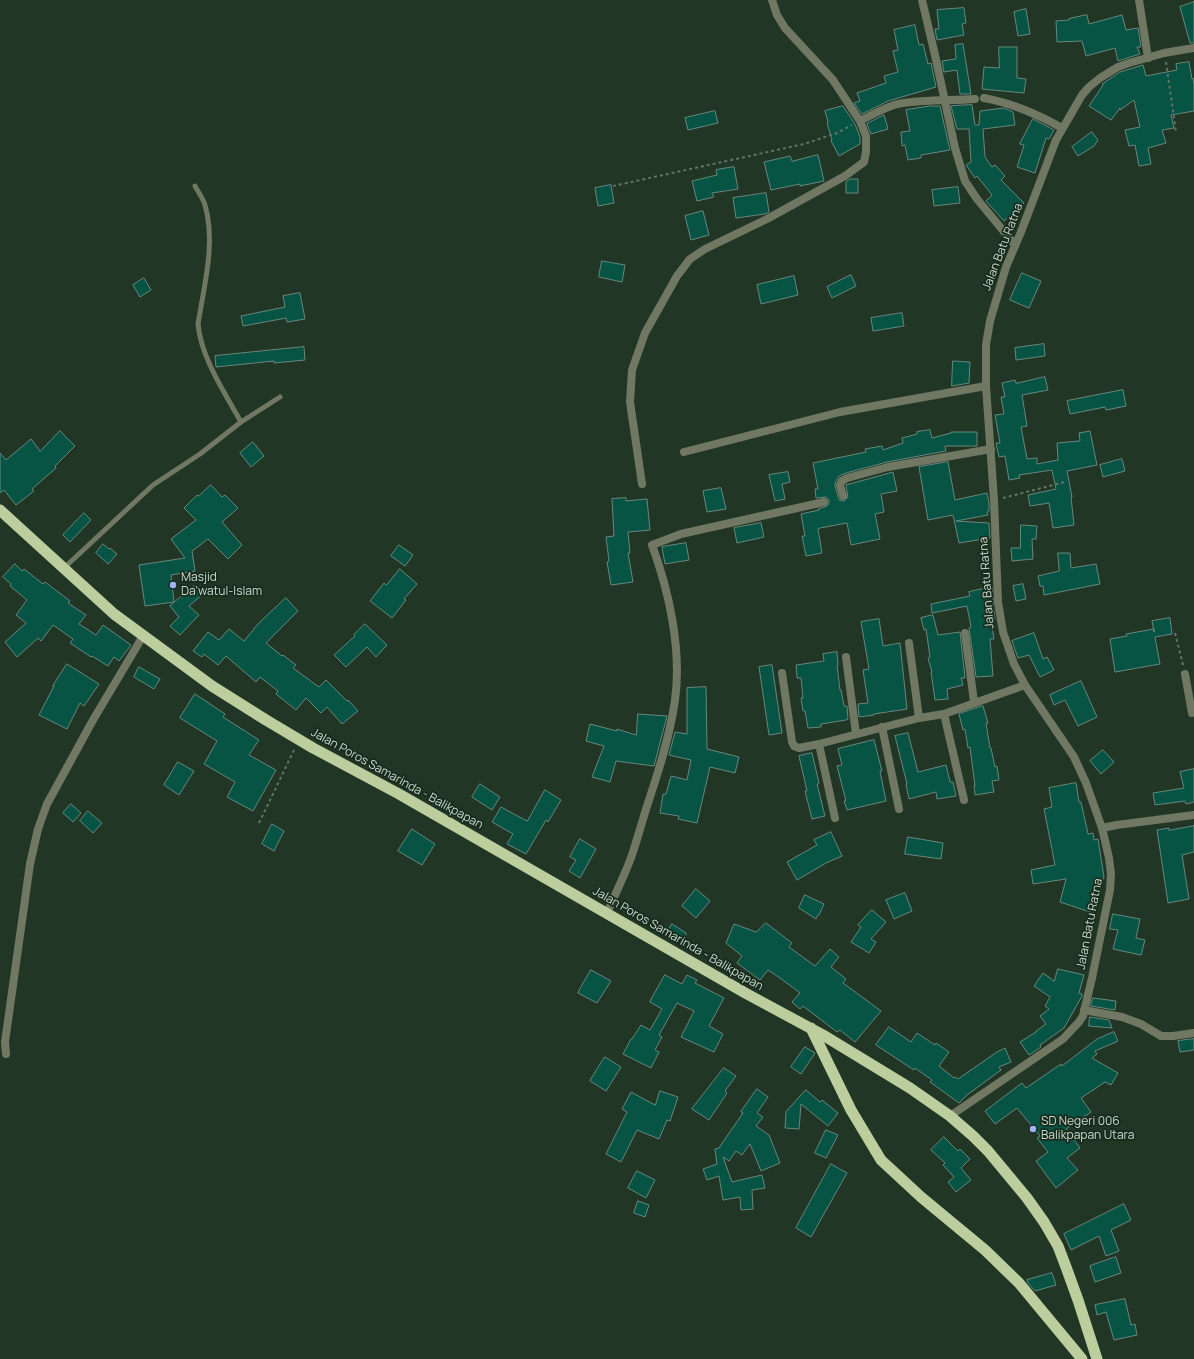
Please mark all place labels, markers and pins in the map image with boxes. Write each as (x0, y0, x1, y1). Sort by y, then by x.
place label: Masjid Da'watul-Islam (181, 571, 262, 599)
marker: Masjid Da'watul-Islam (168, 580, 178, 590)
place label: SD Negeri 006 Balikpapan Utara (1041, 1115, 1134, 1143)
marker: SD Negeri 006 Balikpapan Utara (1028, 1124, 1038, 1134)

